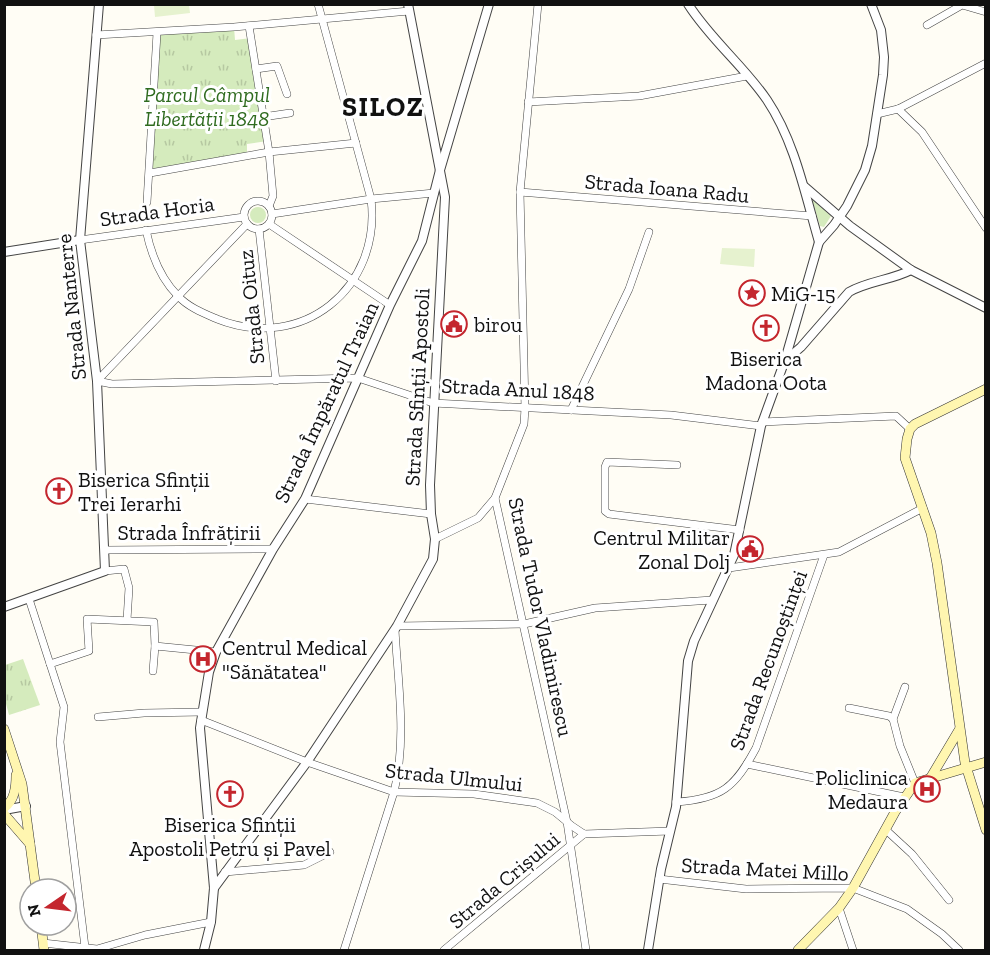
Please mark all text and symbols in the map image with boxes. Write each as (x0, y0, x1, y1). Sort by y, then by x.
park label: Parcul Câmpul Libertății 1848 (144, 82, 270, 131)
district label: SILOZ (342, 91, 424, 123)
street label: Strada Ioana Radu (584, 168, 750, 208)
street label: Strada Horia (98, 191, 216, 231)
street label: Strada Nanterre (51, 233, 91, 381)
street label: Strada Oituz (233, 248, 269, 365)
place icon: MiG-15 (737, 278, 767, 308)
place label: MiG-15 (771, 281, 835, 306)
street label: Strada Sfinții Apostoli (399, 287, 435, 487)
street label: Strada Împăratul Traian (268, 297, 384, 507)
public building icon: birou (439, 309, 469, 339)
place label: birou (473, 312, 523, 337)
church icon: Biserica Madona Oota (751, 313, 781, 343)
place label: Biserica Madona Oota (705, 346, 827, 395)
street label: Strada Anul 1848 (441, 372, 595, 406)
place label: Biserica Sfinții Trei Ierarhi (78, 467, 210, 516)
church icon: Biserica Sfinții Trei Ierarhi (44, 476, 74, 506)
street label: Strada Tudor Vladimirescu (503, 495, 579, 739)
street label: Strada Înfrățirii (117, 520, 261, 545)
place label: Centrul Militar Zonal Dolj (593, 525, 730, 575)
public building icon: Centrul Militar Zonal Dolj (735, 534, 765, 564)
street label: Strada Recunoștinței (724, 566, 812, 753)
place label: Centrul Medical "Sănătatea" (222, 635, 367, 684)
hospital icon: Centrul Medical "Sănătatea" (188, 644, 218, 674)
street label: Strada Ulmului (384, 757, 524, 797)
place label: Policlinica Medaura (815, 765, 908, 814)
hospital icon: Policlinica Medaura (912, 774, 942, 804)
church icon: Biserica Sfinții Apostoli Petru și Pavel (215, 779, 245, 809)
place label: Biserica Sfinții Apostoli Petru și Pavel (129, 812, 331, 861)
street label: Strada Crișului (444, 826, 565, 934)
street label: Strada Matei Millo (681, 852, 849, 886)
north arrow (18, 877, 78, 937)
text: N (23, 902, 45, 919)

